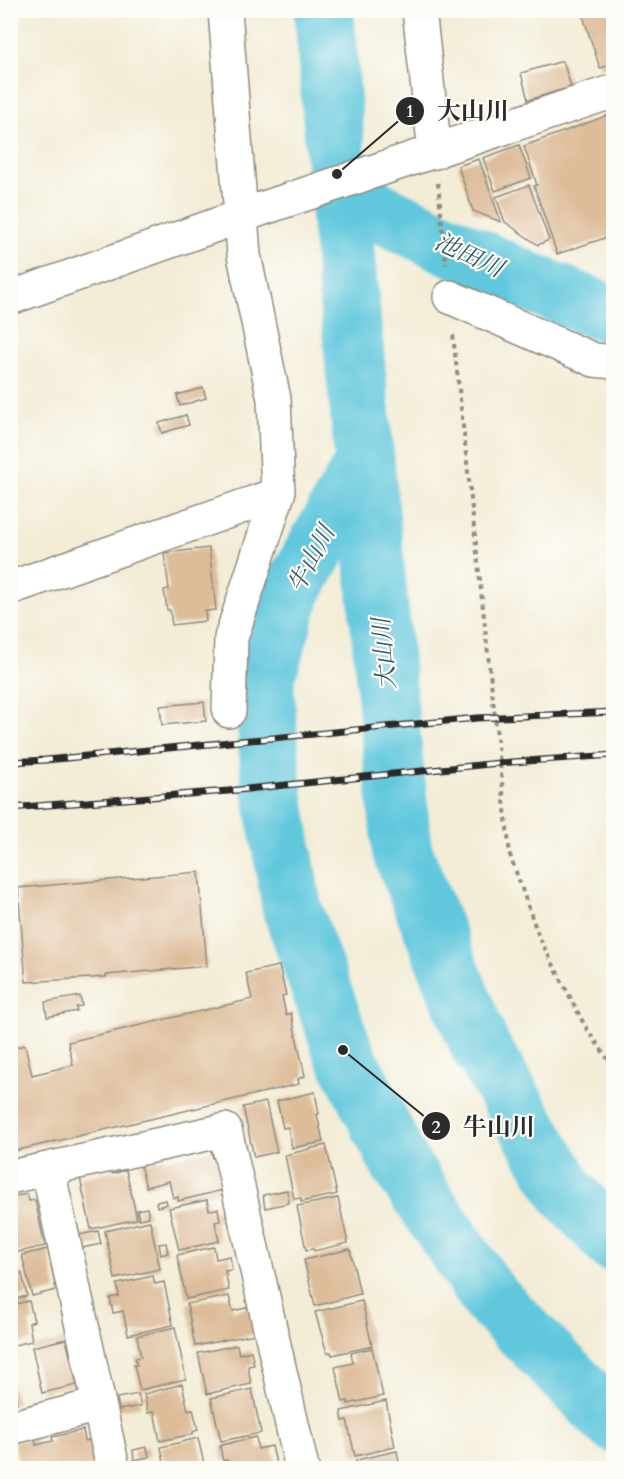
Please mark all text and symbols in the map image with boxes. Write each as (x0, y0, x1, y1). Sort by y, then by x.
callout: 大山川 (395, 90, 521, 132)
text: 大山川 (437, 95, 509, 128)
text: 1 (405, 99, 415, 124)
water label: 池田川 (429, 225, 511, 287)
water label: 牛山川 (280, 517, 344, 599)
water label: 大山川 (365, 614, 404, 691)
callout: 牛山川 (421, 1105, 547, 1147)
text: 牛山川 (463, 1111, 535, 1144)
text: 2 (431, 1115, 441, 1140)

